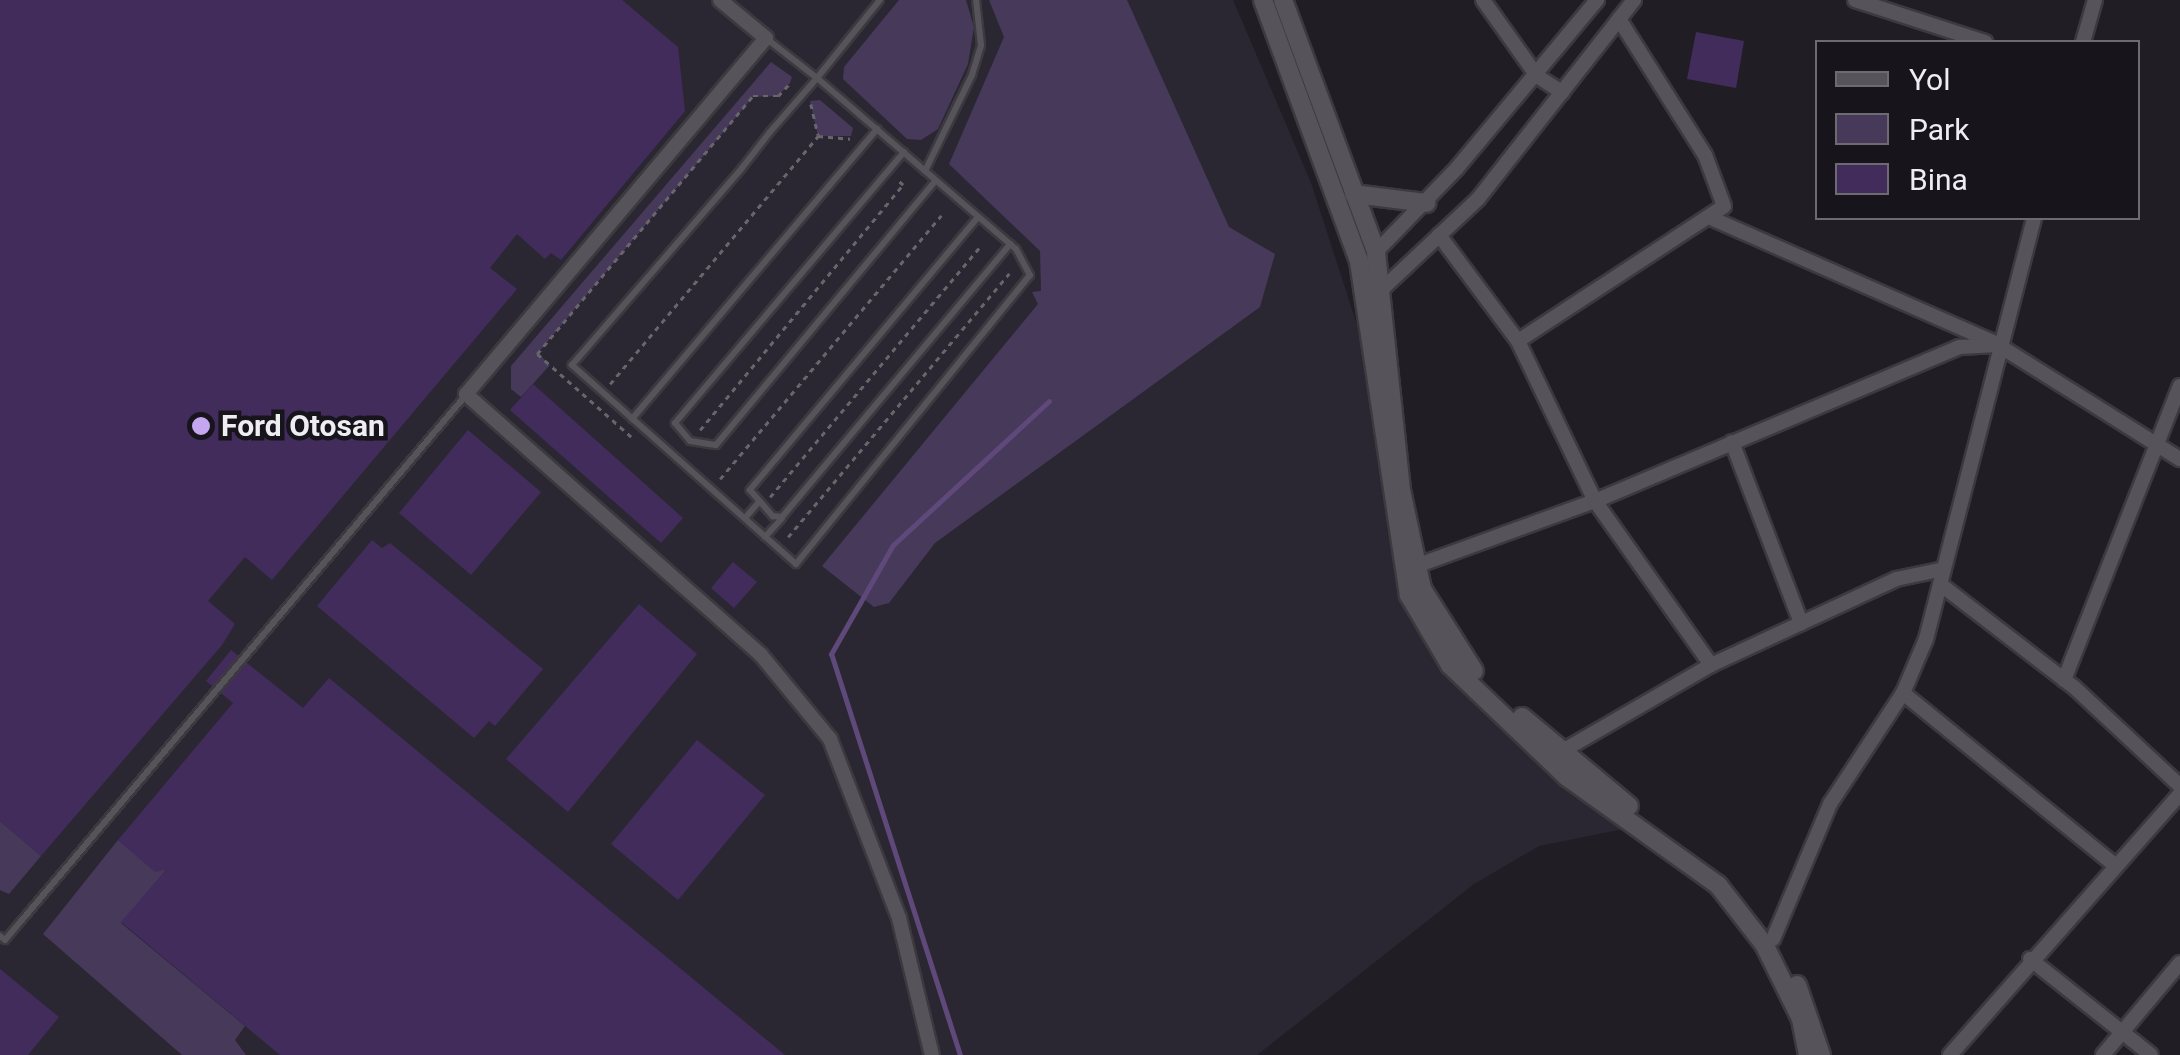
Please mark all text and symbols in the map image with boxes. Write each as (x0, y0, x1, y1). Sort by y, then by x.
legend (1815, 40, 2140, 220)
text: Yol (1909, 62, 1950, 97)
text: Park (1909, 112, 1969, 147)
text: Bina (1909, 162, 1968, 197)
place label: Ford Otosan (221, 408, 385, 444)
marker: Ford Otosan (190, 415, 212, 437)

